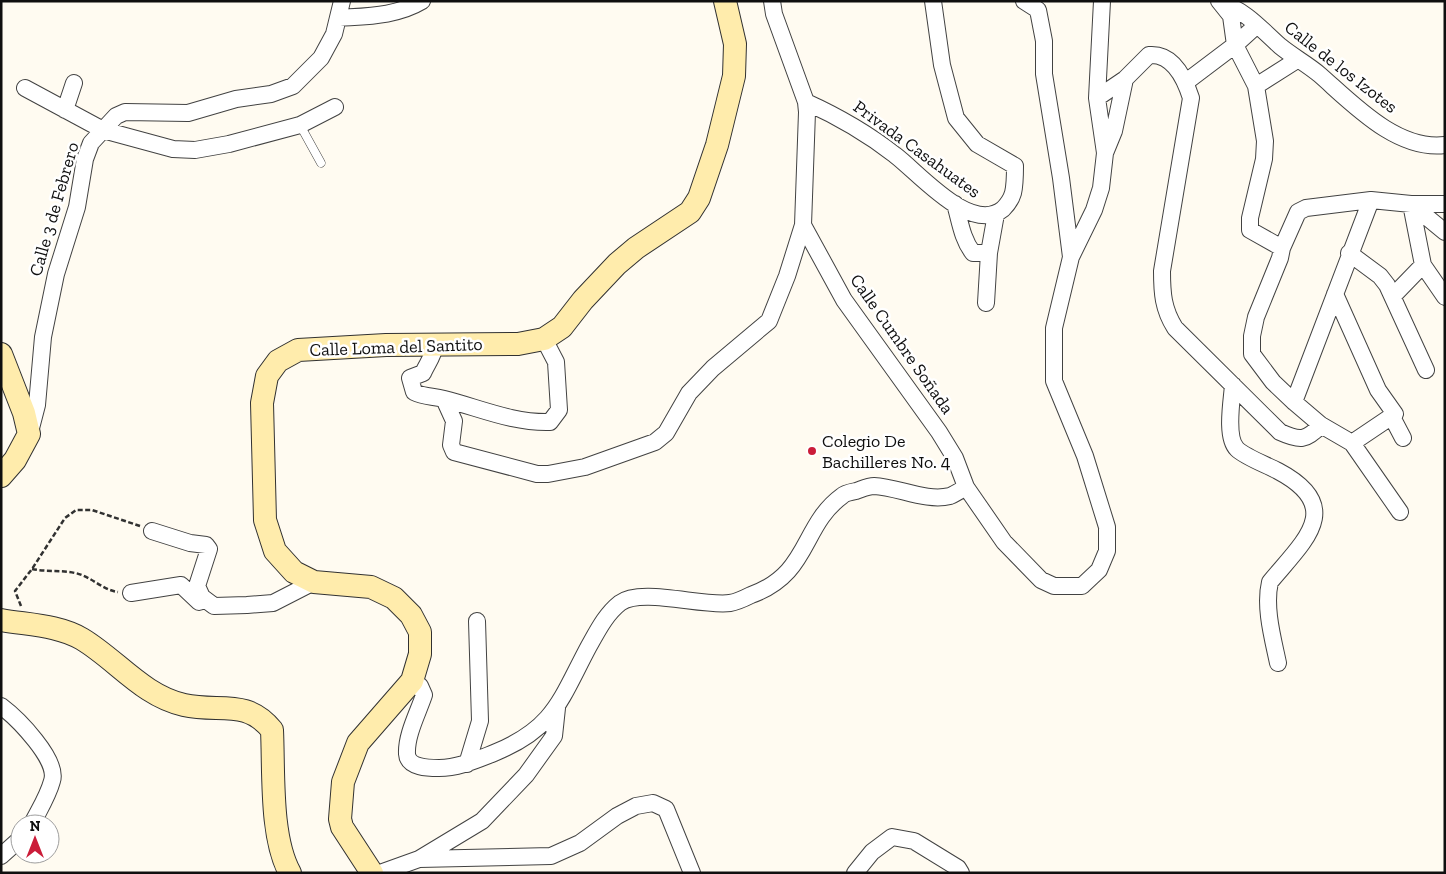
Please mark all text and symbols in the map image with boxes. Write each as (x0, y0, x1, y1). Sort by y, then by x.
street label: Calle de los Izotes (1280, 16, 1402, 118)
street label: Privada Casahuates (849, 95, 985, 203)
street label: Calle 3 de Febrero (24, 139, 84, 279)
street label: Calle Cumbre Soñada (845, 270, 959, 418)
street label: Calle Loma del Santito (309, 333, 483, 361)
place label: Colegio De Bachilleres No. 4 (822, 430, 951, 473)
marker: Colegio De Bachilleres No. 4 (806, 445, 818, 457)
north arrow (10, 814, 60, 864)
text: N (30, 818, 41, 835)

